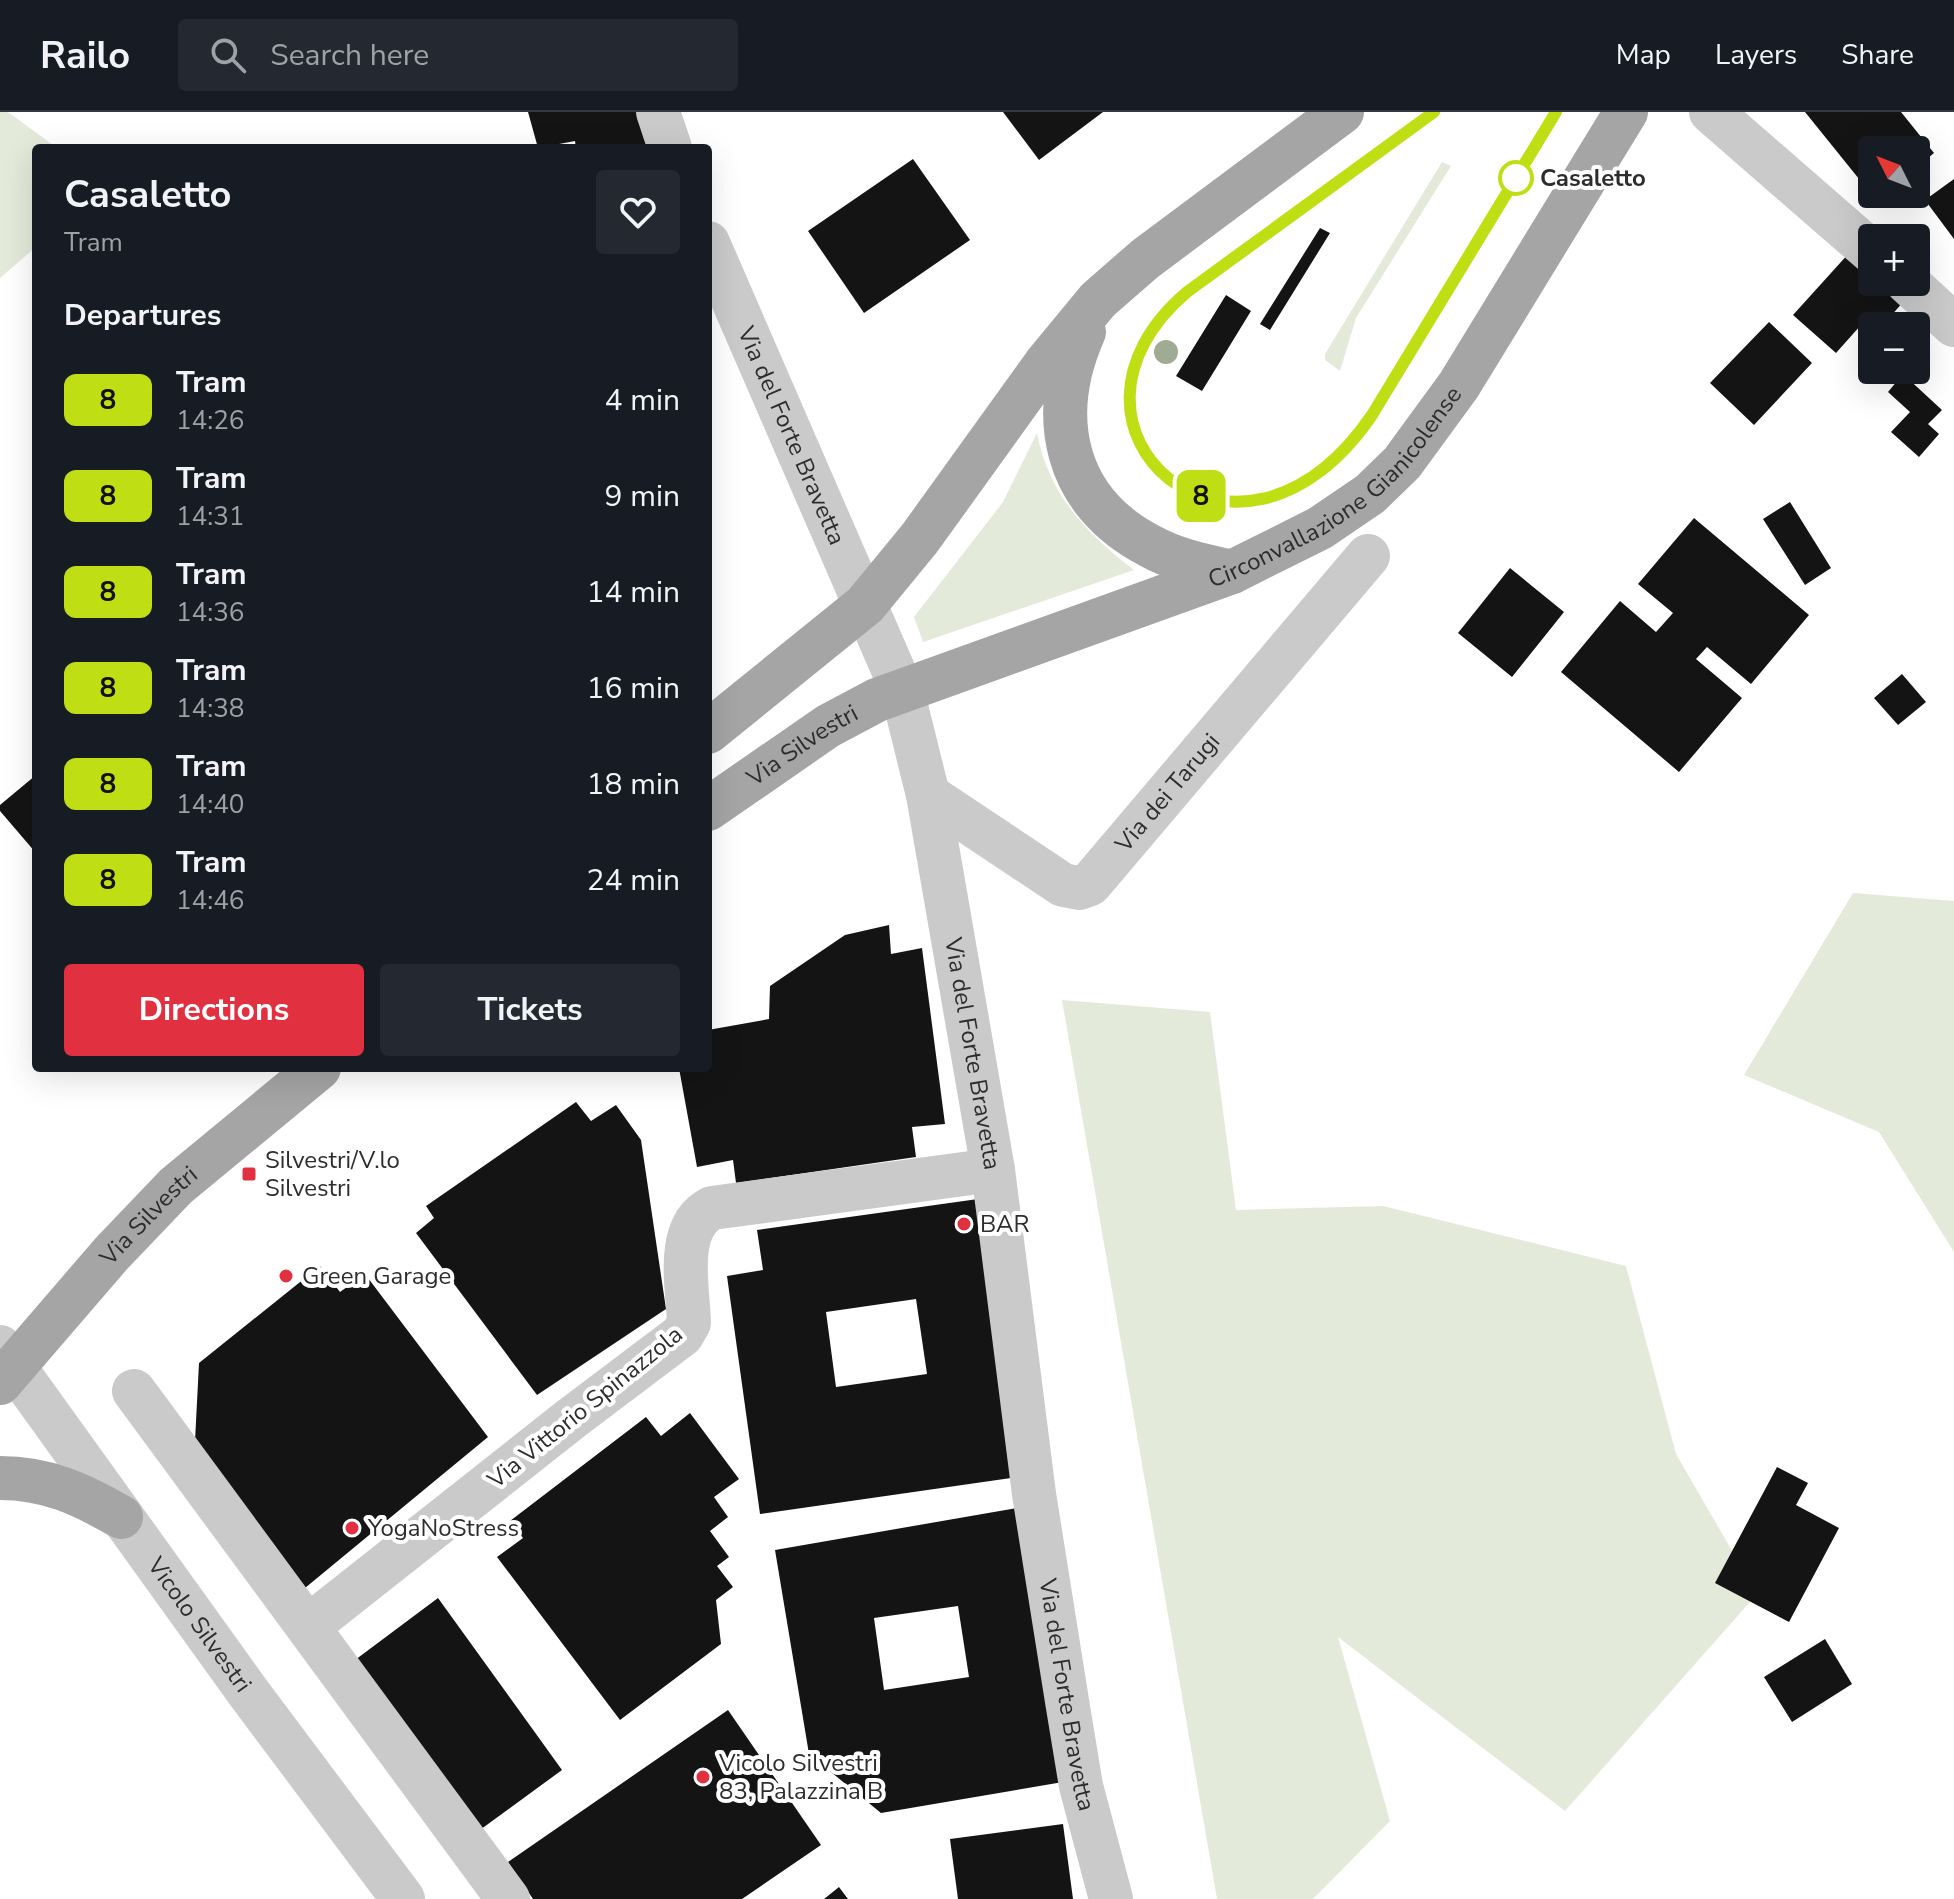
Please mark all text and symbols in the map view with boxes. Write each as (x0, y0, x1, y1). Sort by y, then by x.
search box (178, 19, 738, 91)
text: Railo (40, 30, 130, 81)
icon: search (206, 33, 250, 77)
text: Search here (270, 35, 429, 76)
text: Map (1616, 36, 1671, 74)
text: Layers (1715, 36, 1797, 74)
text: Share (1841, 36, 1914, 74)
north arrow (1858, 136, 1930, 208)
map controls (1858, 136, 1930, 384)
marker: Casaletto (1499, 161, 1533, 195)
place label: Casaletto (1540, 162, 1646, 194)
text: Casaletto (64, 169, 232, 220)
button: heart (596, 170, 680, 254)
button: + (1858, 224, 1930, 296)
text: Tram (64, 225, 123, 260)
text: Departures (64, 295, 221, 336)
button: − (1858, 312, 1930, 384)
street label: Via del Forte Bravetta (730, 321, 853, 550)
text: Tram (176, 362, 247, 403)
text: 4 min (605, 380, 680, 421)
street label: Circonvallazione Gianicolense (1204, 380, 1469, 595)
text: 8 (100, 381, 116, 419)
text: 14:26 (176, 403, 244, 438)
text: Tram (176, 458, 247, 499)
line badge: 8 (1175, 470, 1227, 522)
text: 9 min (605, 476, 680, 517)
text: 8 (100, 477, 116, 515)
text: 8 (1193, 477, 1209, 515)
text: 14:31 (176, 499, 244, 534)
text: Tram (176, 554, 247, 595)
text: 14 min (587, 572, 680, 613)
text: 8 (100, 573, 116, 611)
text: 14:36 (176, 595, 244, 630)
text: Tram (176, 650, 247, 691)
text: 16 min (587, 668, 680, 709)
text: 8 (100, 669, 116, 707)
text: 14:38 (176, 691, 244, 726)
street label: Via Silvestri (740, 697, 863, 794)
street label: Via dei Tarugi (1107, 726, 1227, 860)
text: Tram (176, 746, 247, 787)
text: 18 min (587, 764, 680, 805)
text: 8 (100, 765, 116, 803)
text: 14:40 (176, 787, 244, 822)
text: Tram (176, 842, 247, 883)
text: 24 min (587, 860, 680, 901)
text: 8 (100, 861, 116, 899)
text: 14:46 (176, 883, 244, 918)
street label: Via del Forte Bravetta (937, 934, 1009, 1172)
button: Directions (64, 964, 364, 1056)
button: Tickets (380, 964, 680, 1056)
place label: Silvestri/V.lo Silvestri (265, 1144, 400, 1204)
street label: Via Silvestri (92, 1159, 204, 1273)
marker: Silvestri/V.lo Silvestri (240, 1165, 258, 1183)
place label: BAR (980, 1208, 1030, 1240)
marker: BAR (955, 1215, 973, 1233)
place label: Green Garage (302, 1260, 451, 1292)
marker: Green Garage (277, 1267, 295, 1285)
street label: Via Vittorio Spinazzola (480, 1318, 689, 1496)
place label: YogaNoStress (367, 1512, 519, 1544)
marker: YogaNoStress (343, 1519, 361, 1537)
street label: Vicolo Silvestri (140, 1550, 259, 1699)
street label: Via del Forte Bravetta (1032, 1575, 1103, 1814)
place label: Vicolo Silvestri 83, Palazzina B (718, 1747, 883, 1807)
marker: Vicolo Silvestri 83, Palazzina B (694, 1768, 712, 1786)

